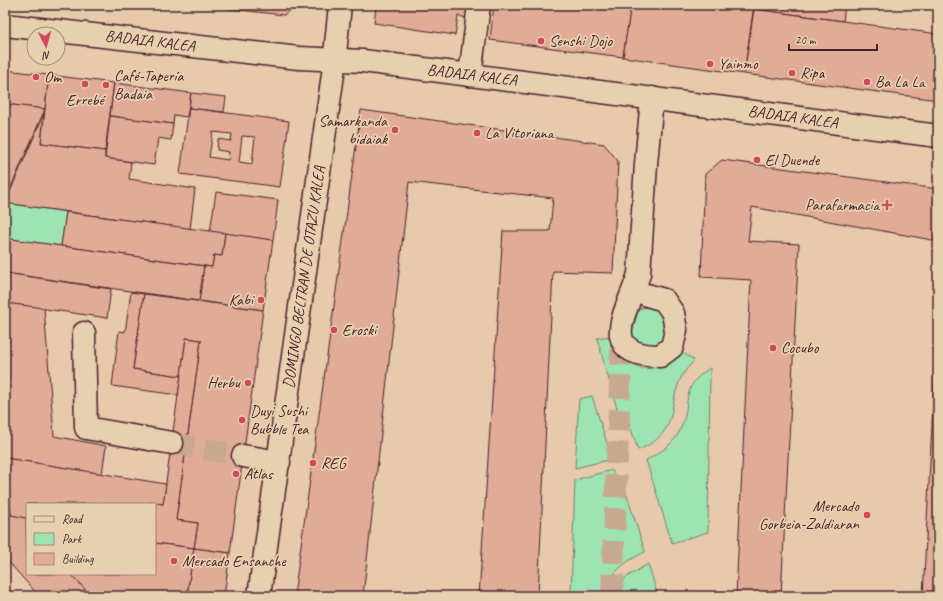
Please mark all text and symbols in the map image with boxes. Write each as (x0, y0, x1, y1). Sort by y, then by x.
north arrow (26, 26, 66, 66)
street label: BADAIA KALEA (104, 26, 197, 57)
scale bar (789, 26, 877, 52)
place label: Senshi Dojo (549, 31, 614, 51)
text: 20 m (795, 32, 817, 48)
marker: Senshi Dojo (536, 36, 546, 46)
text: N (41, 49, 51, 63)
place label: Yainmo (718, 54, 759, 74)
marker: Yainmo (705, 59, 715, 69)
street label: BADAIA KALEA (426, 60, 519, 91)
place label: Ripa (800, 63, 826, 83)
place label: Café-Tapería Badaia (114, 66, 184, 104)
place label: Om (44, 67, 63, 87)
marker: Ripa (787, 68, 797, 78)
marker: Om (31, 72, 41, 82)
place label: Ba La La (875, 72, 926, 92)
marker: Ba La La (862, 77, 872, 87)
marker: Errebé (80, 79, 90, 89)
marker: Café-Tapería Badaia (101, 80, 111, 90)
place label: Errebé (66, 90, 106, 110)
street label: BADAIA KALEA (747, 101, 840, 133)
place label: Samarkanda bidaiak (318, 111, 388, 149)
place label: La Vitoriana (485, 123, 555, 143)
marker: Samarkanda bidaiak (390, 125, 400, 135)
marker: La Vitoriana (472, 128, 482, 138)
place label: El Duende (765, 150, 821, 170)
marker: El Duende (752, 155, 762, 165)
street label: DOMINGO BELTRAN DE OTAZU KALEA (278, 164, 330, 389)
place label: Parafarmacia (805, 195, 880, 215)
marker: Parafarmacia (882, 200, 892, 210)
place label: Kabi (229, 290, 255, 310)
marker: Kabi (256, 295, 266, 305)
place label: Eroski (342, 320, 378, 340)
marker: Eroski (329, 325, 339, 335)
place label: Cocubo (781, 338, 820, 358)
marker: Cocubo (768, 343, 778, 353)
place label: Herbu (207, 373, 241, 393)
marker: Herbu (243, 378, 253, 388)
place label: Duyi Sushi Bubble Tea (250, 401, 309, 439)
marker: Duyi Sushi Bubble Tea (237, 415, 247, 425)
place label: REG (321, 453, 348, 473)
marker: REG (308, 458, 318, 468)
place label: Atlas (244, 464, 274, 484)
marker: Atlas (231, 469, 241, 479)
place label: Mercado Gorbeia-Zaldiaran (759, 496, 860, 534)
legend (26, 503, 156, 575)
marker: Mercado Gorbeia-Zaldiaran (862, 510, 872, 520)
text: Road (62, 511, 84, 527)
text: Park (62, 531, 83, 547)
text: Building (62, 551, 94, 567)
place label: Mercado Ensanche (182, 551, 288, 571)
marker: Mercado Ensanche (169, 556, 179, 566)

